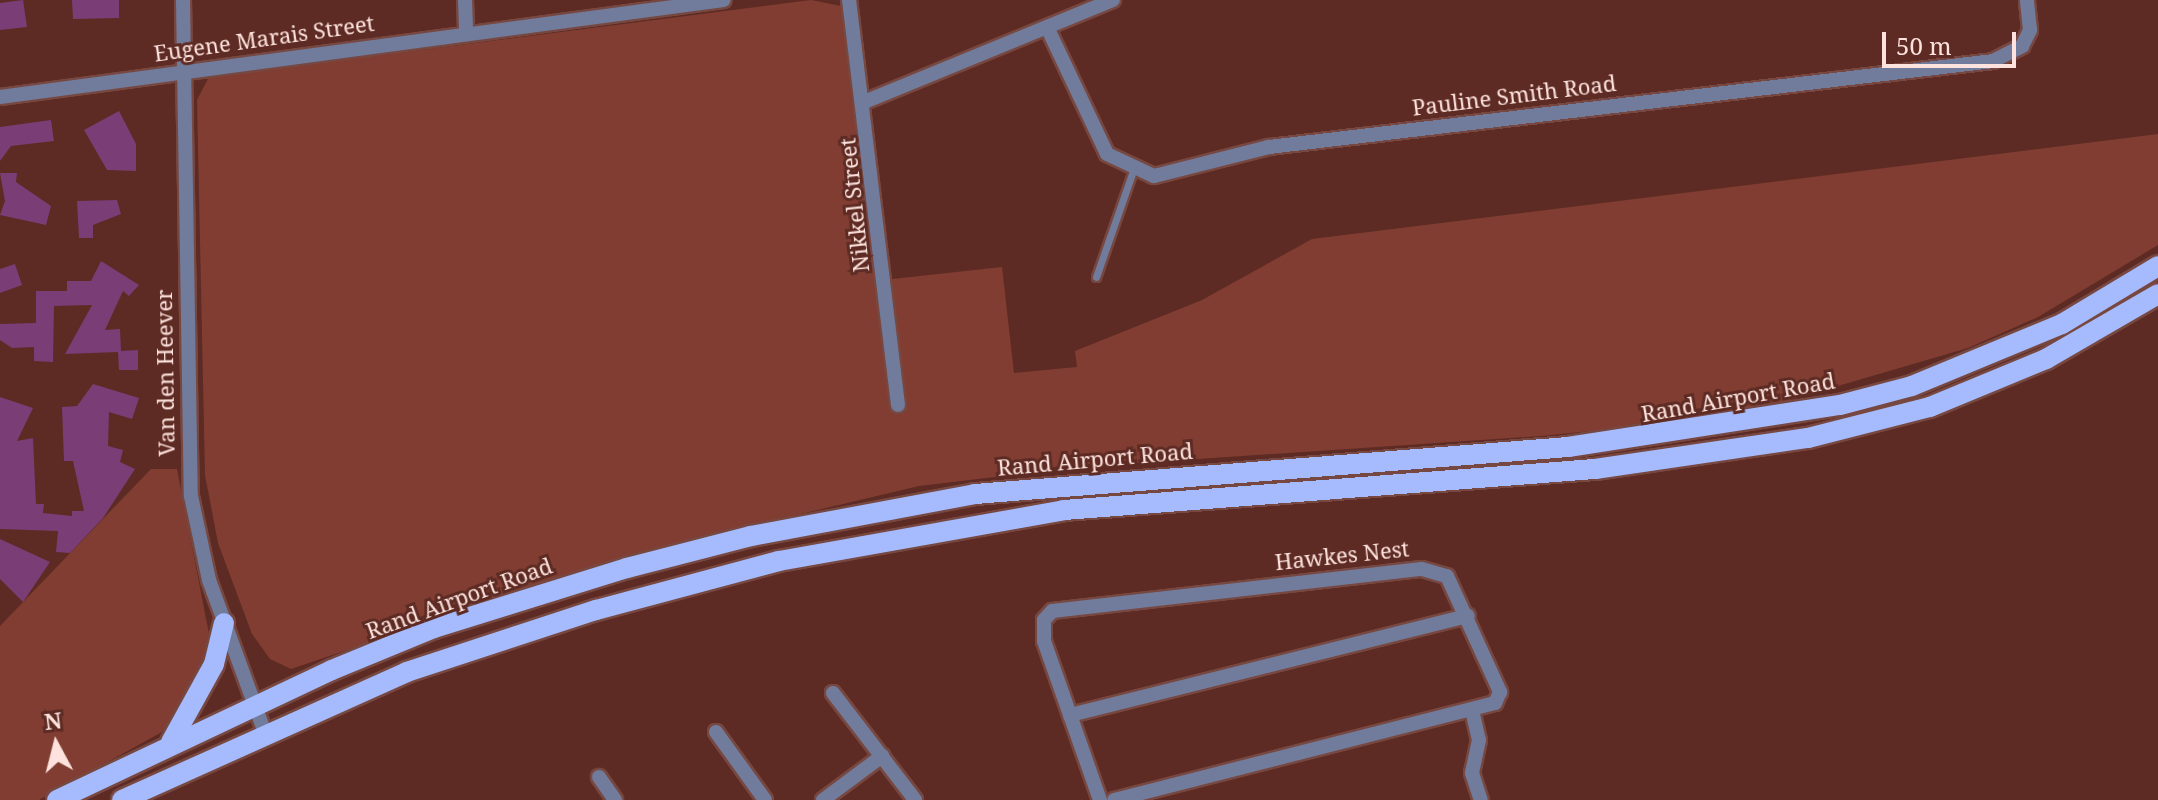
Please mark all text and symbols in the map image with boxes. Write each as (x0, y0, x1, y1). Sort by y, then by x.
street label: Eugene Marais Street (152, 9, 376, 67)
scale bar (1886, 16, 2020, 66)
text: 50 m (1896, 29, 1952, 62)
street label: Pauline Smith Road (1410, 69, 1618, 121)
street label: Nikkel Street (834, 137, 874, 273)
street label: Van den Heever (150, 289, 180, 457)
street label: Rand Airport Road (1639, 367, 1837, 427)
street label: Rand Airport Road (996, 437, 1194, 481)
street label: Hawkes Nest (1274, 535, 1410, 575)
street label: Rand Airport Road (362, 552, 556, 644)
north arrow (16, 704, 96, 784)
text: N (43, 704, 64, 736)

